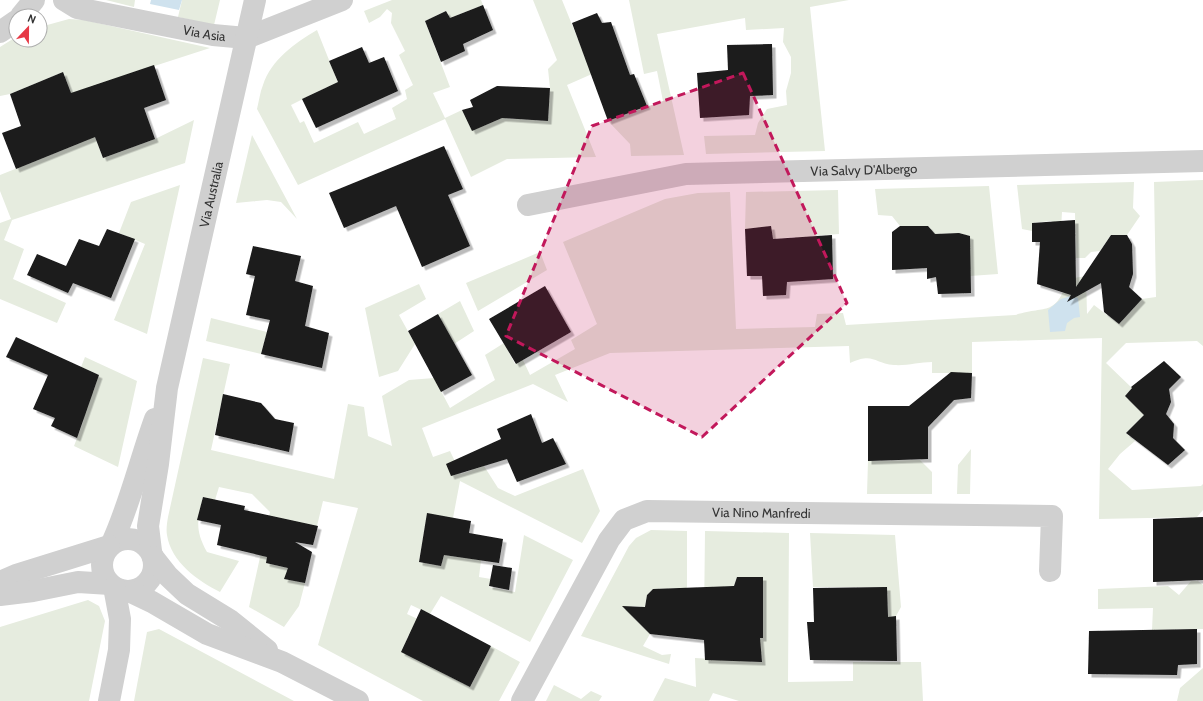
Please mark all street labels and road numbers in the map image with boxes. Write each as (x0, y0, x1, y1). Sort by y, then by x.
street label: Via Asia (182, 21, 227, 44)
street label: Via Australia (196, 159, 226, 229)
street label: Via Salvy D'Albergo (810, 160, 918, 179)
street label: Via Nino Manfredi (712, 504, 811, 521)

